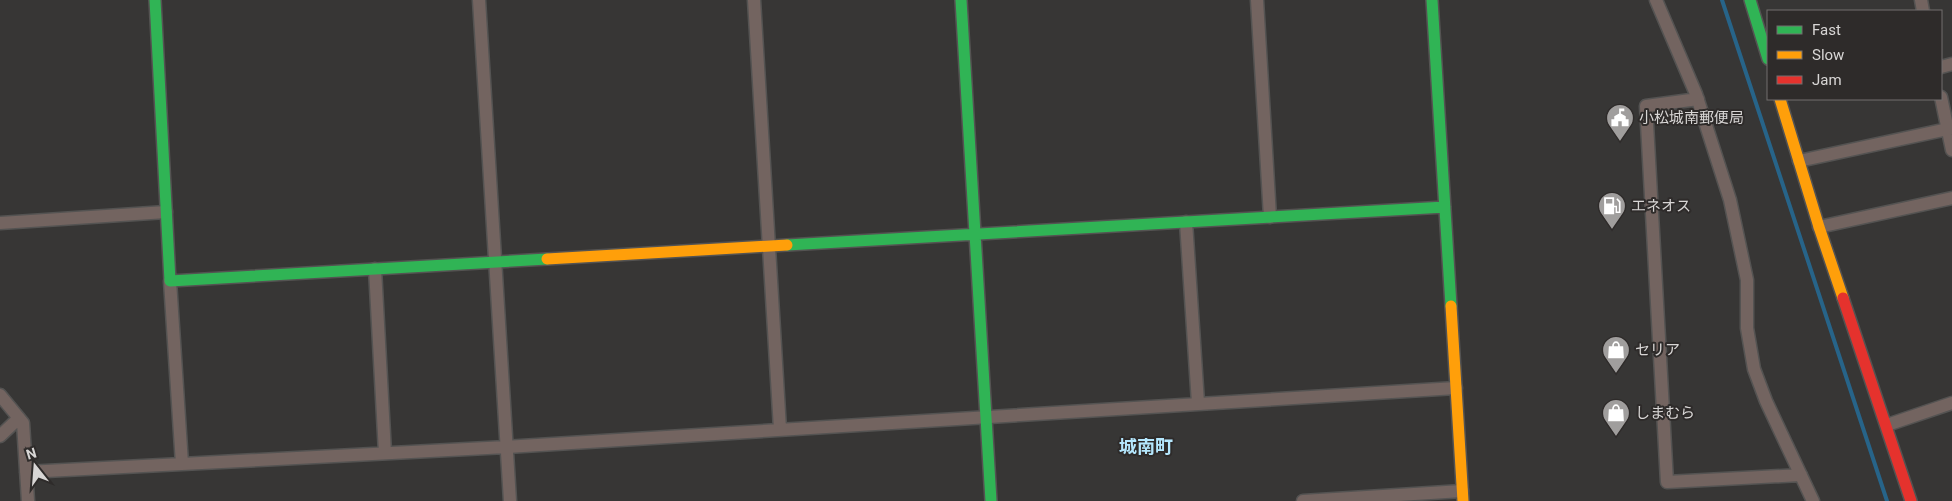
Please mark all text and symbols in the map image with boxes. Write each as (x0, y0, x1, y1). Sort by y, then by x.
legend (1767, 10, 1942, 100)
text: Fast (1812, 21, 1841, 39)
text: Slow (1812, 46, 1844, 64)
text: Jam (1812, 71, 1842, 89)
public building icon: 小松城南郵便局 (1605, 103, 1635, 142)
place label: 小松城南郵便局 (1639, 109, 1744, 127)
fuel station icon: エネオス (1597, 191, 1627, 230)
place label: エネオス (1631, 197, 1691, 215)
shop icon: セリア (1601, 335, 1631, 374)
place label: セリア (1635, 341, 1680, 359)
shop icon: しまむら (1601, 398, 1631, 437)
place label: しまむら (1635, 404, 1695, 422)
district label: 城南町 (1119, 436, 1173, 457)
north arrow (10, 441, 60, 491)
text: N (24, 444, 38, 463)

